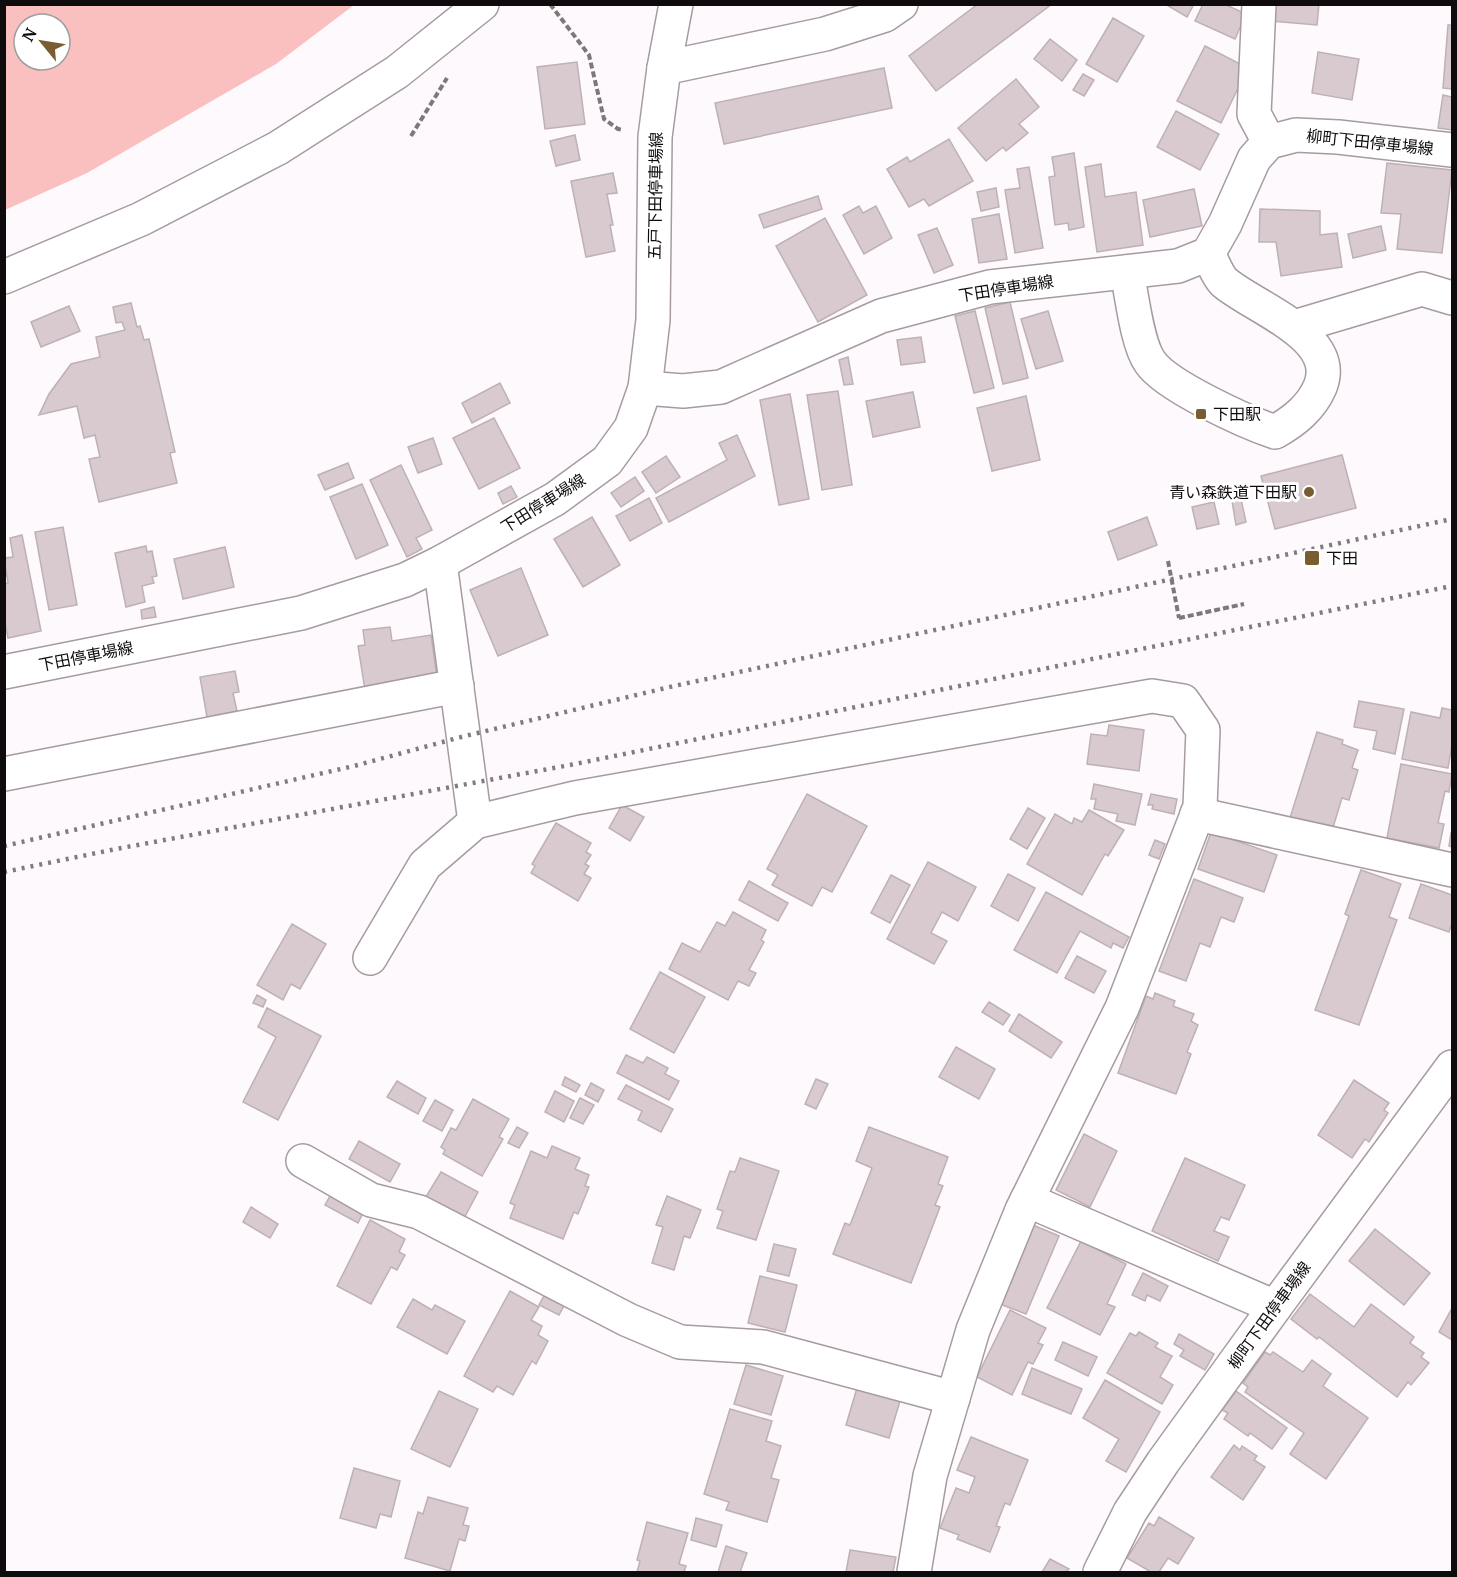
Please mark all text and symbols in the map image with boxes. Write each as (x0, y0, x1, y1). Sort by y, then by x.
north arrow (12, 12, 72, 72)
text: N (16, 24, 42, 45)
street label: 柳町下田停車場線 (1305, 124, 1435, 160)
street label: 五戸下田停車場線 (643, 132, 667, 260)
street label: 下田停車場線 (957, 270, 1055, 306)
place label: 下田駅 (1213, 403, 1261, 425)
marker: 下田駅 (1194, 407, 1208, 421)
street label: 下田停車場線 (496, 468, 590, 538)
place label: 青い森鉄道下田駅 (1169, 481, 1297, 503)
marker: 青い森鉄道下田駅 (1302, 485, 1316, 499)
place label: 下田 (1326, 547, 1358, 569)
marker: 下田 (1303, 549, 1321, 567)
street label: 下田停車場線 (37, 636, 135, 676)
street label: 柳町下田停車場線 (1222, 1257, 1316, 1373)

